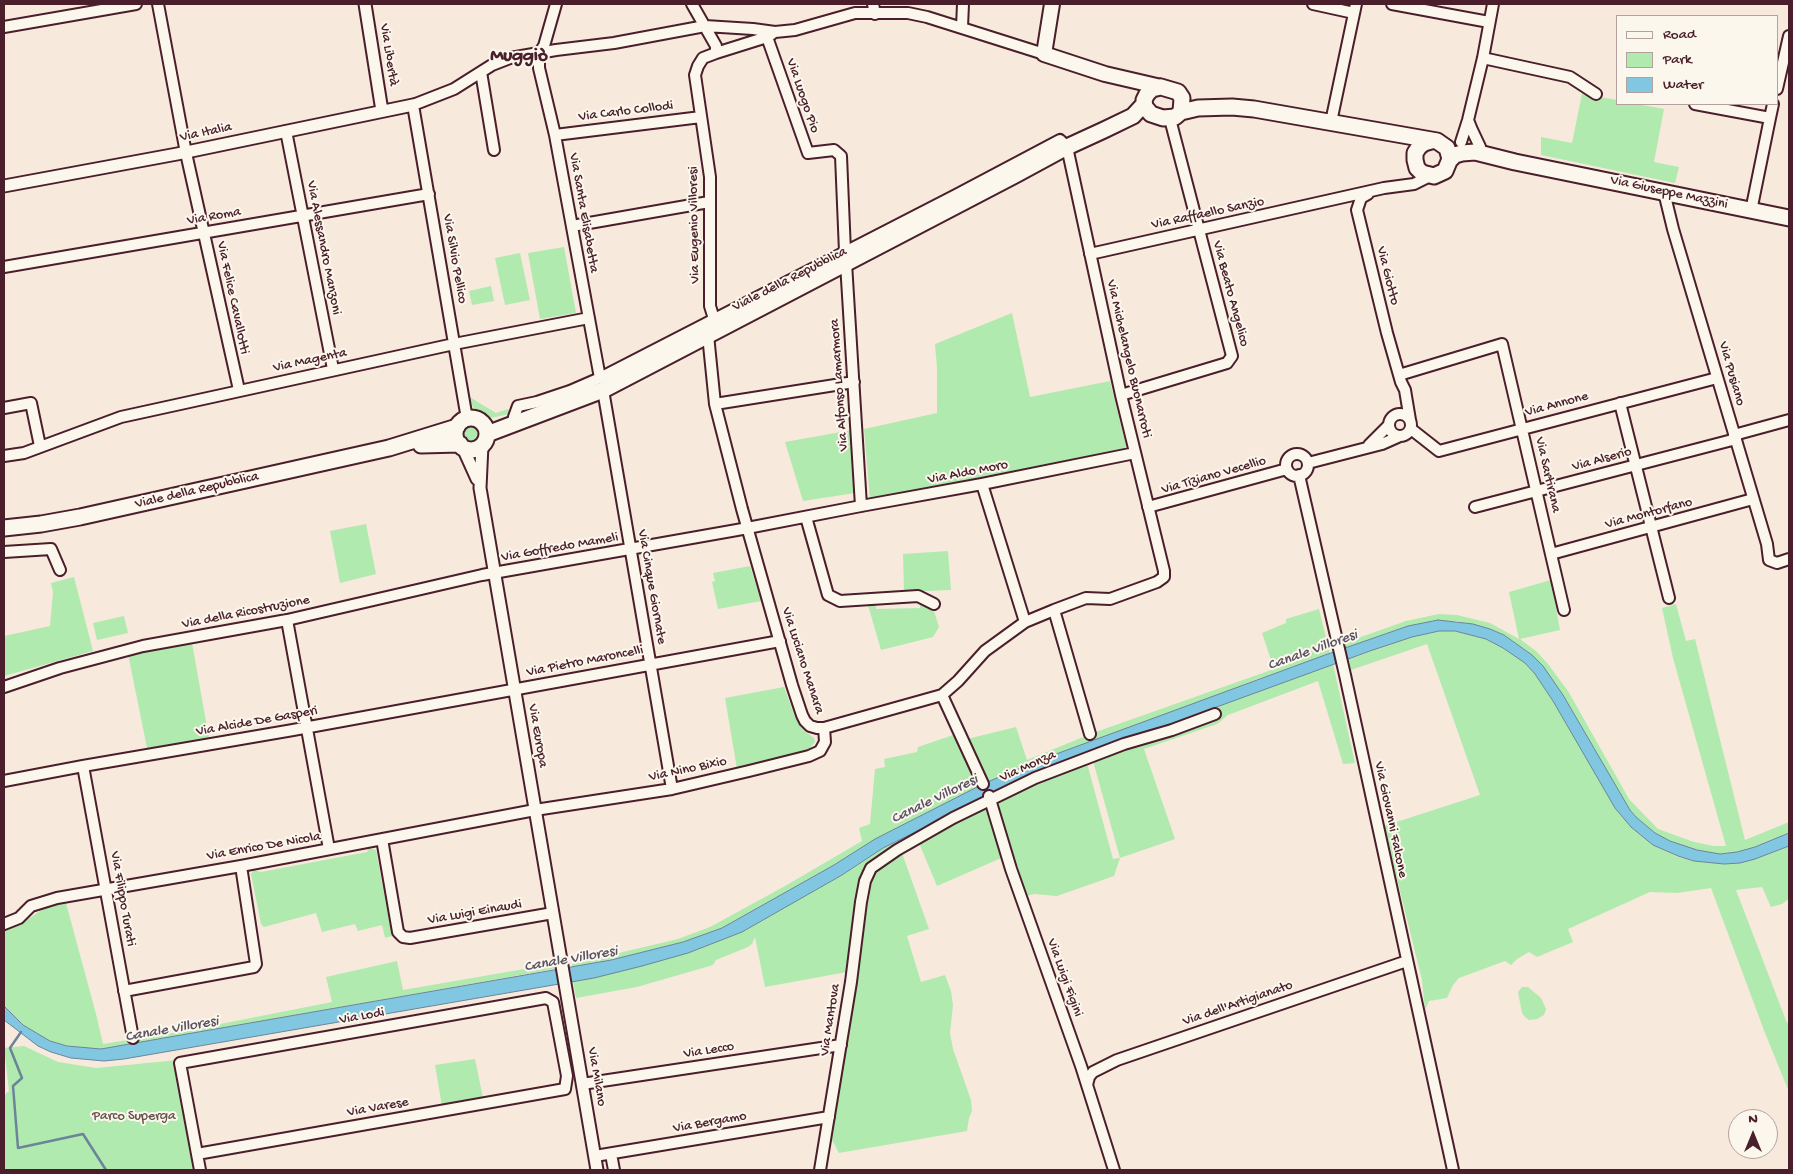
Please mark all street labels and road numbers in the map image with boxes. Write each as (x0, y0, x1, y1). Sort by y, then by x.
street label: Via Libertà (375, 23, 401, 87)
street label: Via Luogo Pio (781, 57, 823, 135)
street label: Via Carlo Collodi (578, 98, 674, 126)
street label: Via Italia (179, 119, 233, 147)
street label: Via Santa Elisabetta (564, 152, 602, 274)
street label: Via Eugenio Villoresi (686, 166, 704, 284)
street label: Via Giuseppe Mazzini (1609, 172, 1729, 214)
street label: Via Alessandro Manzoni (302, 180, 344, 316)
street label: Via Raffaello Sanzio (1150, 194, 1266, 234)
street label: Via Roma (186, 204, 242, 230)
street label: Via Silvio Pellico (438, 213, 470, 305)
street label: Via Beato Angelico (1208, 239, 1252, 349)
street label: Via Felice Cavallotti (212, 240, 252, 356)
street label: Viale della Repubblica (730, 244, 850, 316)
street label: Via Giotto (1372, 245, 1402, 307)
street label: Via Michelangelo Buonarroti (1102, 278, 1154, 440)
street label: Via Alfonso Lamarmora (827, 318, 853, 452)
street label: Via Pusiano (1714, 340, 1748, 408)
street label: Via Magenta (272, 345, 348, 377)
street label: Via Annone (1524, 389, 1590, 421)
street label: Via Sartirana (1530, 436, 1564, 514)
street label: Via Alserio (1570, 444, 1634, 476)
street label: Via Tiziano Vecellio (1160, 453, 1268, 499)
street label: Via Aldo Moro (927, 457, 1009, 489)
street label: Viale della Repubblica (134, 469, 260, 513)
street label: Via Montorfano (1604, 494, 1694, 534)
street label: Via Cinque Giornate (633, 528, 669, 646)
street label: Via Goffredo Mameli (500, 529, 620, 567)
street label: Via della Ricostruzione (181, 592, 311, 634)
street label: Via Luciano Manara (777, 606, 827, 716)
street label: Via Pietro Maroncelli (525, 642, 645, 682)
street label: Via Alcide De Gasperi (195, 703, 319, 741)
street label: Via Europa (523, 703, 551, 769)
street label: Via Monza (997, 747, 1059, 787)
street label: Via Nino Bixio (648, 754, 728, 786)
street label: Via Giovanni Falcone (1369, 760, 1411, 880)
street label: Via Enrico De Nicola (206, 829, 322, 865)
street label: Via Filippo Turati (105, 850, 139, 948)
street label: Via Luigi Einaudi (427, 896, 523, 930)
street label: Via Luigi Figini (1042, 937, 1086, 1019)
street label: Via dell'Artigianato (1181, 977, 1295, 1031)
street label: Via Mantova (817, 983, 845, 1057)
street label: Via Lodi (338, 1005, 386, 1029)
street label: Via Lecco (682, 1039, 736, 1063)
street label: Via Milano (583, 1046, 609, 1108)
street label: Via Varese (346, 1094, 410, 1122)
street label: Via Bergamo (672, 1108, 748, 1138)

